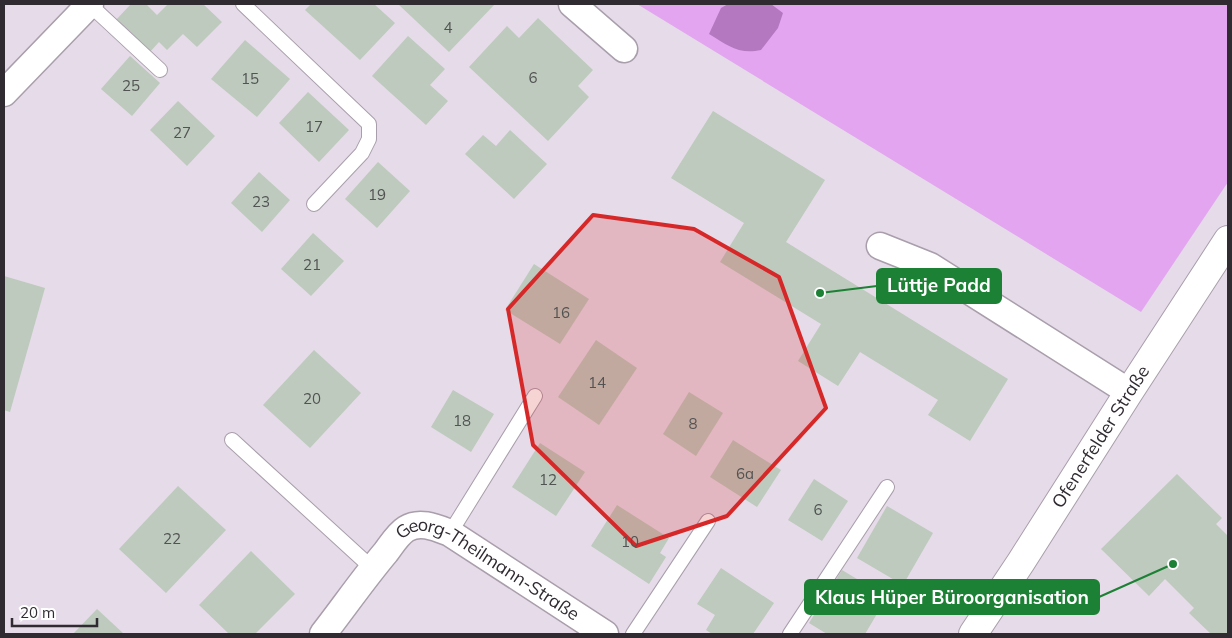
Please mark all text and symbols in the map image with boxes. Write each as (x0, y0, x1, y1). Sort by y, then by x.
house number: 4 (443, 18, 453, 37)
house number: 6 (528, 68, 538, 87)
house number: 15 (241, 69, 259, 88)
house number: 25 (122, 76, 140, 95)
house number: 17 (305, 117, 323, 136)
house number: 27 (173, 123, 191, 142)
house number: 19 (368, 185, 386, 204)
house number: 23 (252, 192, 270, 211)
house number: 21 (303, 255, 321, 274)
callout: Lüttje Padd (877, 269, 1001, 303)
text: Lüttje Padd (887, 273, 991, 297)
house number: 16 (552, 303, 570, 322)
street label: Ofenerfelder Straße (1046, 361, 1154, 512)
house number: 14 (588, 373, 606, 392)
house number: 20 (303, 389, 321, 408)
house number: 18 (453, 411, 471, 430)
house number: 8 (688, 414, 698, 433)
house number: 6a (736, 464, 754, 483)
house number: 12 (539, 470, 557, 489)
house number: 6 (813, 500, 823, 519)
street label: Georg-Theilmann-Straße (390, 513, 584, 625)
house number: 22 (163, 529, 181, 548)
house number: 10 (621, 532, 639, 551)
callout: Klaus Hüper Büroorganisation (805, 580, 1099, 614)
text: Klaus Hüper Büroorganisation (815, 585, 1089, 609)
scale bar (12, 596, 98, 628)
text: 20 m (20, 603, 55, 622)

